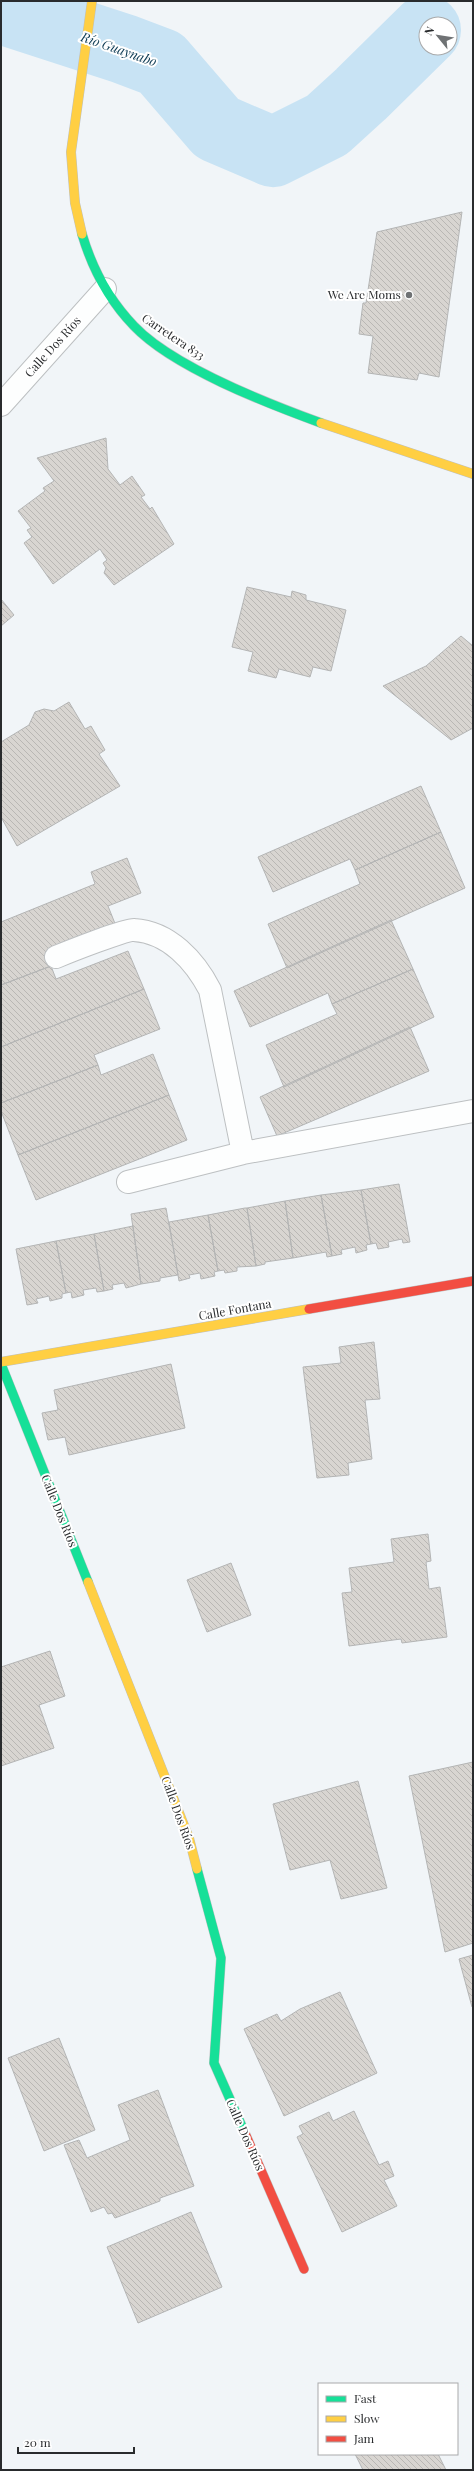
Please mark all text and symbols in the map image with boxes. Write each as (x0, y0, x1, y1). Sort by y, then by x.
north arrow (418, 16, 458, 56)
text: N (420, 24, 437, 38)
water label: Río Guaynabo (78, 27, 159, 69)
place label: We Are Moms (327, 286, 401, 302)
marker: We Are Moms (404, 290, 414, 300)
street label: Carretera 833 (139, 309, 208, 363)
street label: Calle Dos Ríos (21, 312, 84, 380)
street label: Calle Fontana (197, 1295, 273, 1323)
street label: Calle Dos Ríos (38, 1472, 82, 1549)
street label: Calle Dos Ríos (158, 1774, 200, 1852)
street label: Calle Dos Ríos (223, 2096, 269, 2173)
legend (318, 2383, 458, 2455)
text: Fast (354, 2390, 377, 2406)
text: Slow (354, 2410, 380, 2426)
scale bar (18, 2429, 134, 2455)
text: Jam (353, 2430, 375, 2446)
text: 20 m (24, 2434, 51, 2450)

